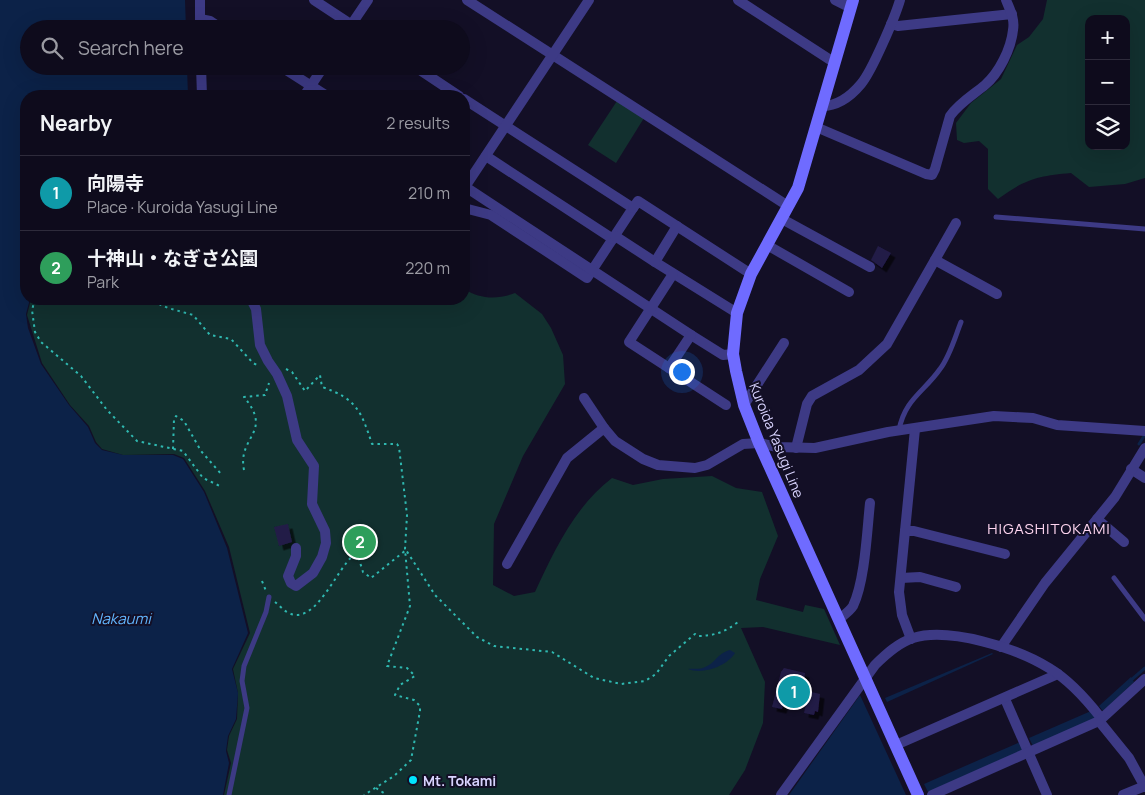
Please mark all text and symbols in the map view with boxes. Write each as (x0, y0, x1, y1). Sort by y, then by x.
map controls (1085, 15, 1130, 150)
button: + (1085, 15, 1130, 60)
search box (20, 20, 470, 75)
icon: search (38, 34, 66, 62)
text: Search here (78, 35, 184, 61)
button: − (1085, 60, 1130, 105)
button: layers (1085, 105, 1130, 150)
text: Nearby (40, 109, 112, 137)
text: 2 results (386, 112, 450, 134)
text: 向陽寺 (87, 170, 144, 196)
text: 1 (52, 182, 60, 204)
text: 210 m (408, 182, 450, 204)
text: Place · Kuroida Yasugi Line (87, 196, 278, 218)
text: 十神山・なぎさ公園 (87, 245, 258, 271)
text: 2 (51, 257, 61, 279)
text: 220 m (405, 257, 450, 279)
text: Park (87, 271, 119, 293)
your location (669, 359, 695, 385)
street label: Kuroida Yasugi Line (745, 380, 809, 500)
district label: HIGASHITOKAMI (987, 518, 1111, 539)
pin: 2 (344, 523, 376, 561)
water label: Nakaumi (91, 608, 153, 629)
pin: 1 (778, 673, 810, 711)
place label: Mt. Tokami (423, 771, 496, 790)
marker: Mt. Tokami (407, 774, 419, 786)

